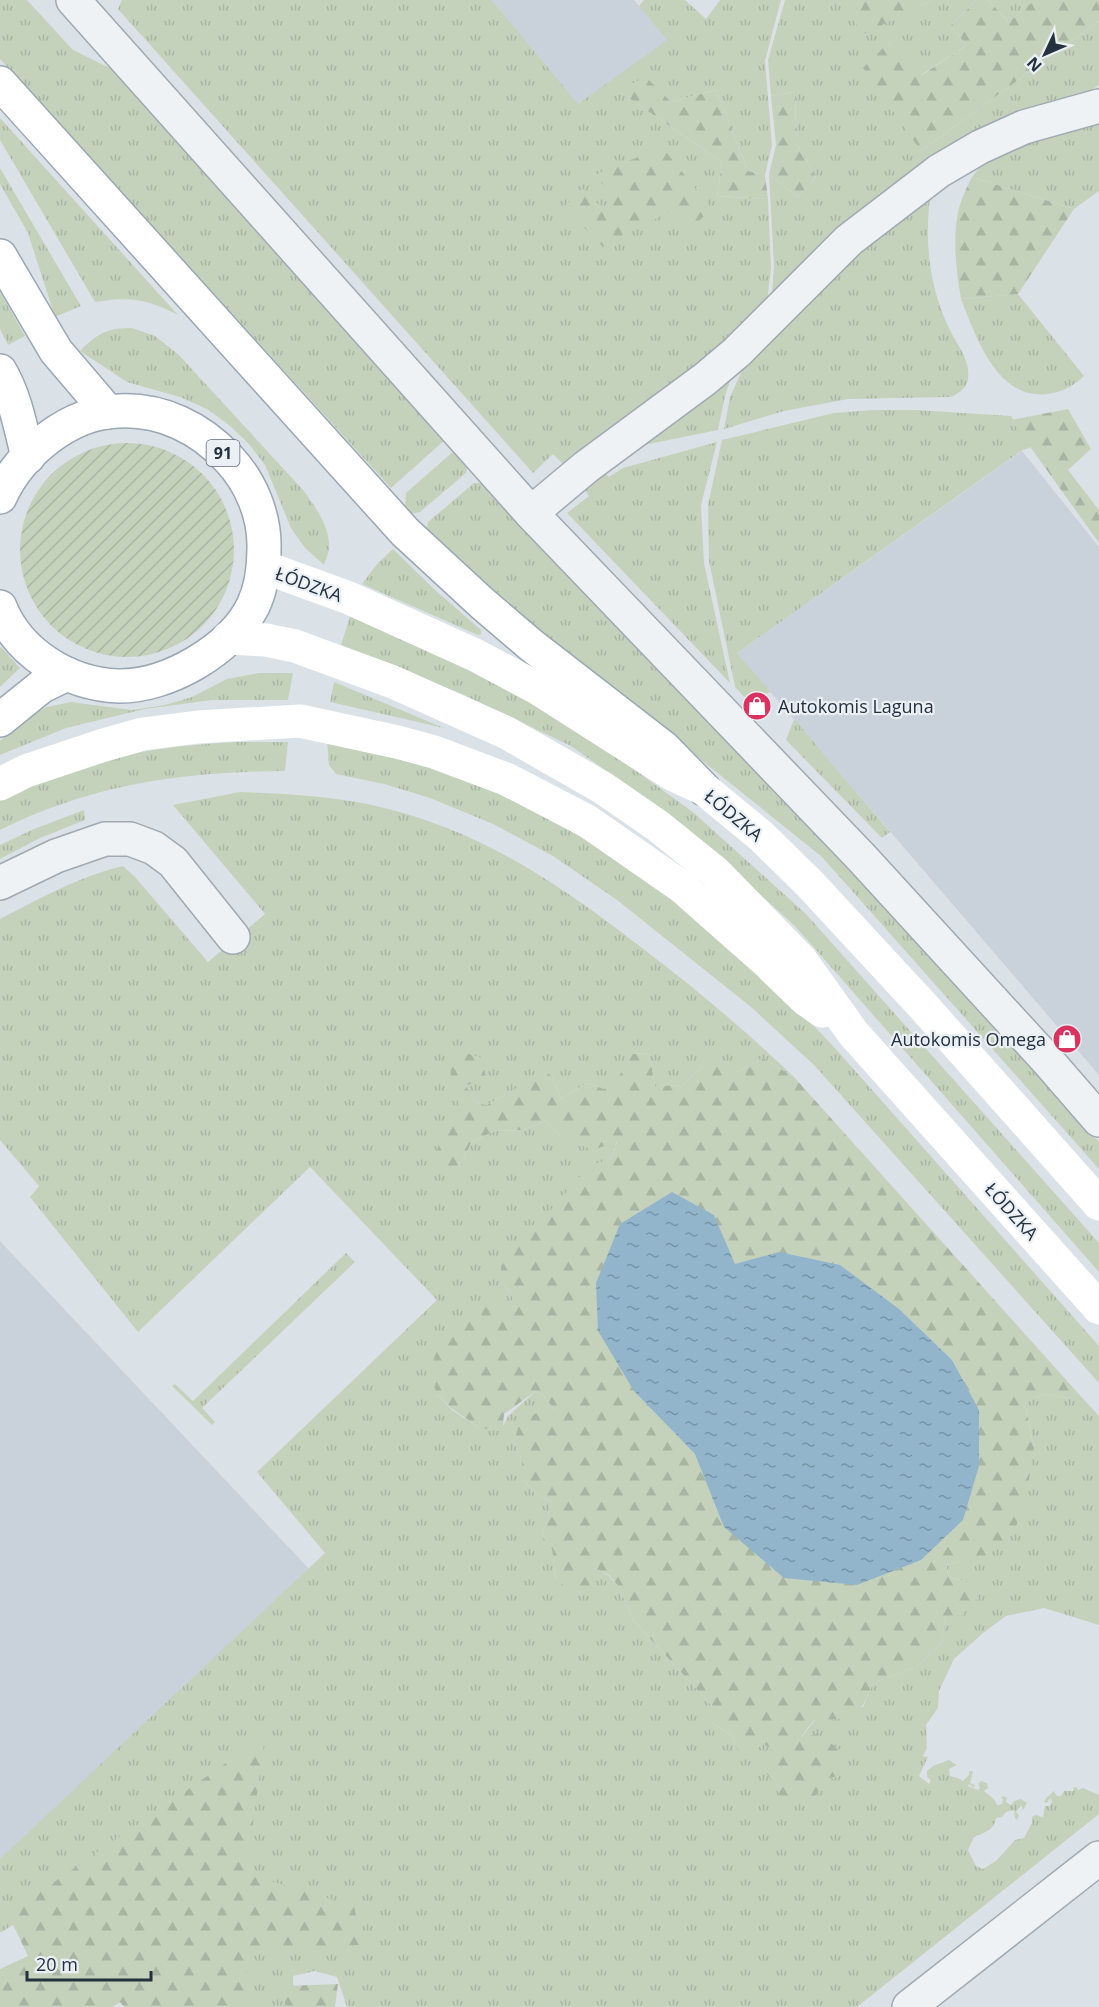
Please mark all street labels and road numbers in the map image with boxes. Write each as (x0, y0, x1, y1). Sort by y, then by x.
road number: 91 (206, 440, 240, 466)
street label: ŁÓDZKA (272, 561, 346, 607)
street label: ŁÓDZKA (700, 784, 769, 847)
street label: ŁÓDZKA (980, 1177, 1044, 1245)

